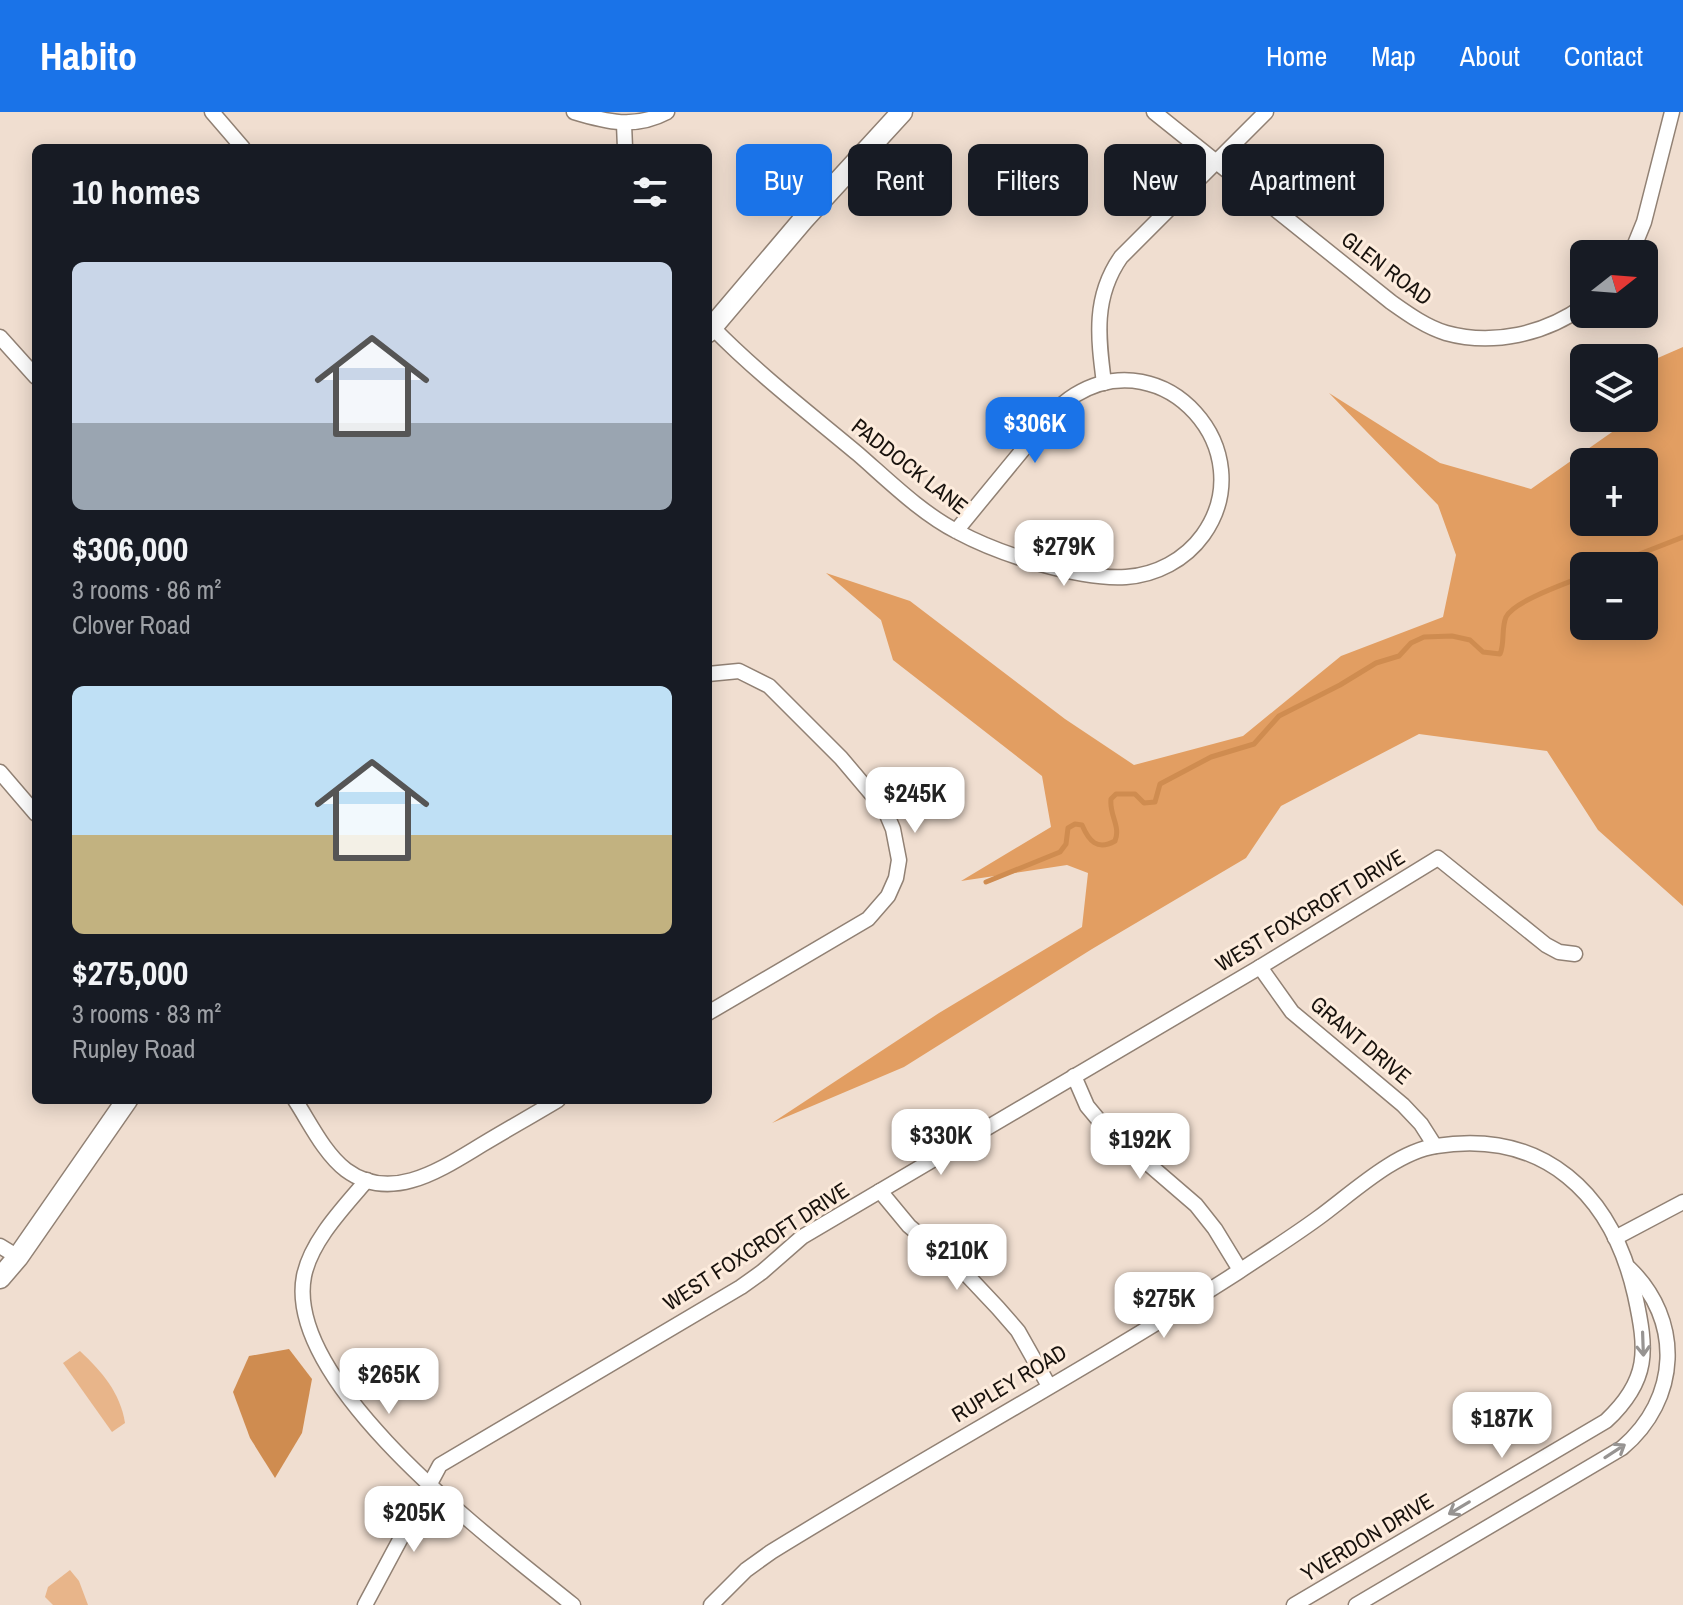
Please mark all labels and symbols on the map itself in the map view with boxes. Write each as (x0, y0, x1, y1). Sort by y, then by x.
street label: GLEN ROAD (1336, 224, 1438, 312)
north arrow (1570, 240, 1658, 328)
pin: $306K (979, 397, 1091, 465)
street label: PADDOCK LANE (846, 411, 974, 521)
pin: $279K (1008, 520, 1120, 588)
pin: $245K (859, 767, 971, 835)
street label: WEST FOXCROFT DRIVE (1210, 842, 1410, 978)
street label: GRANT DRIVE (1304, 989, 1418, 1091)
pin: $330K (885, 1109, 997, 1177)
pin: $192K (1084, 1113, 1196, 1181)
street label: WEST FOXCROFT DRIVE (657, 1175, 855, 1317)
pin: $210K (901, 1224, 1013, 1292)
pin: $275K (1108, 1272, 1220, 1340)
one-way arrow (1636, 1330, 1651, 1357)
street label: RUPLEY ROAD (946, 1337, 1072, 1429)
pin: $265K (333, 1348, 445, 1416)
pin: $187K (1446, 1392, 1558, 1460)
one-way arrow (1604, 1443, 1626, 1459)
pin: $205K (358, 1486, 470, 1554)
street label: YVERDON DRIVE (1295, 1486, 1439, 1588)
one-way arrow (1448, 1500, 1471, 1516)

